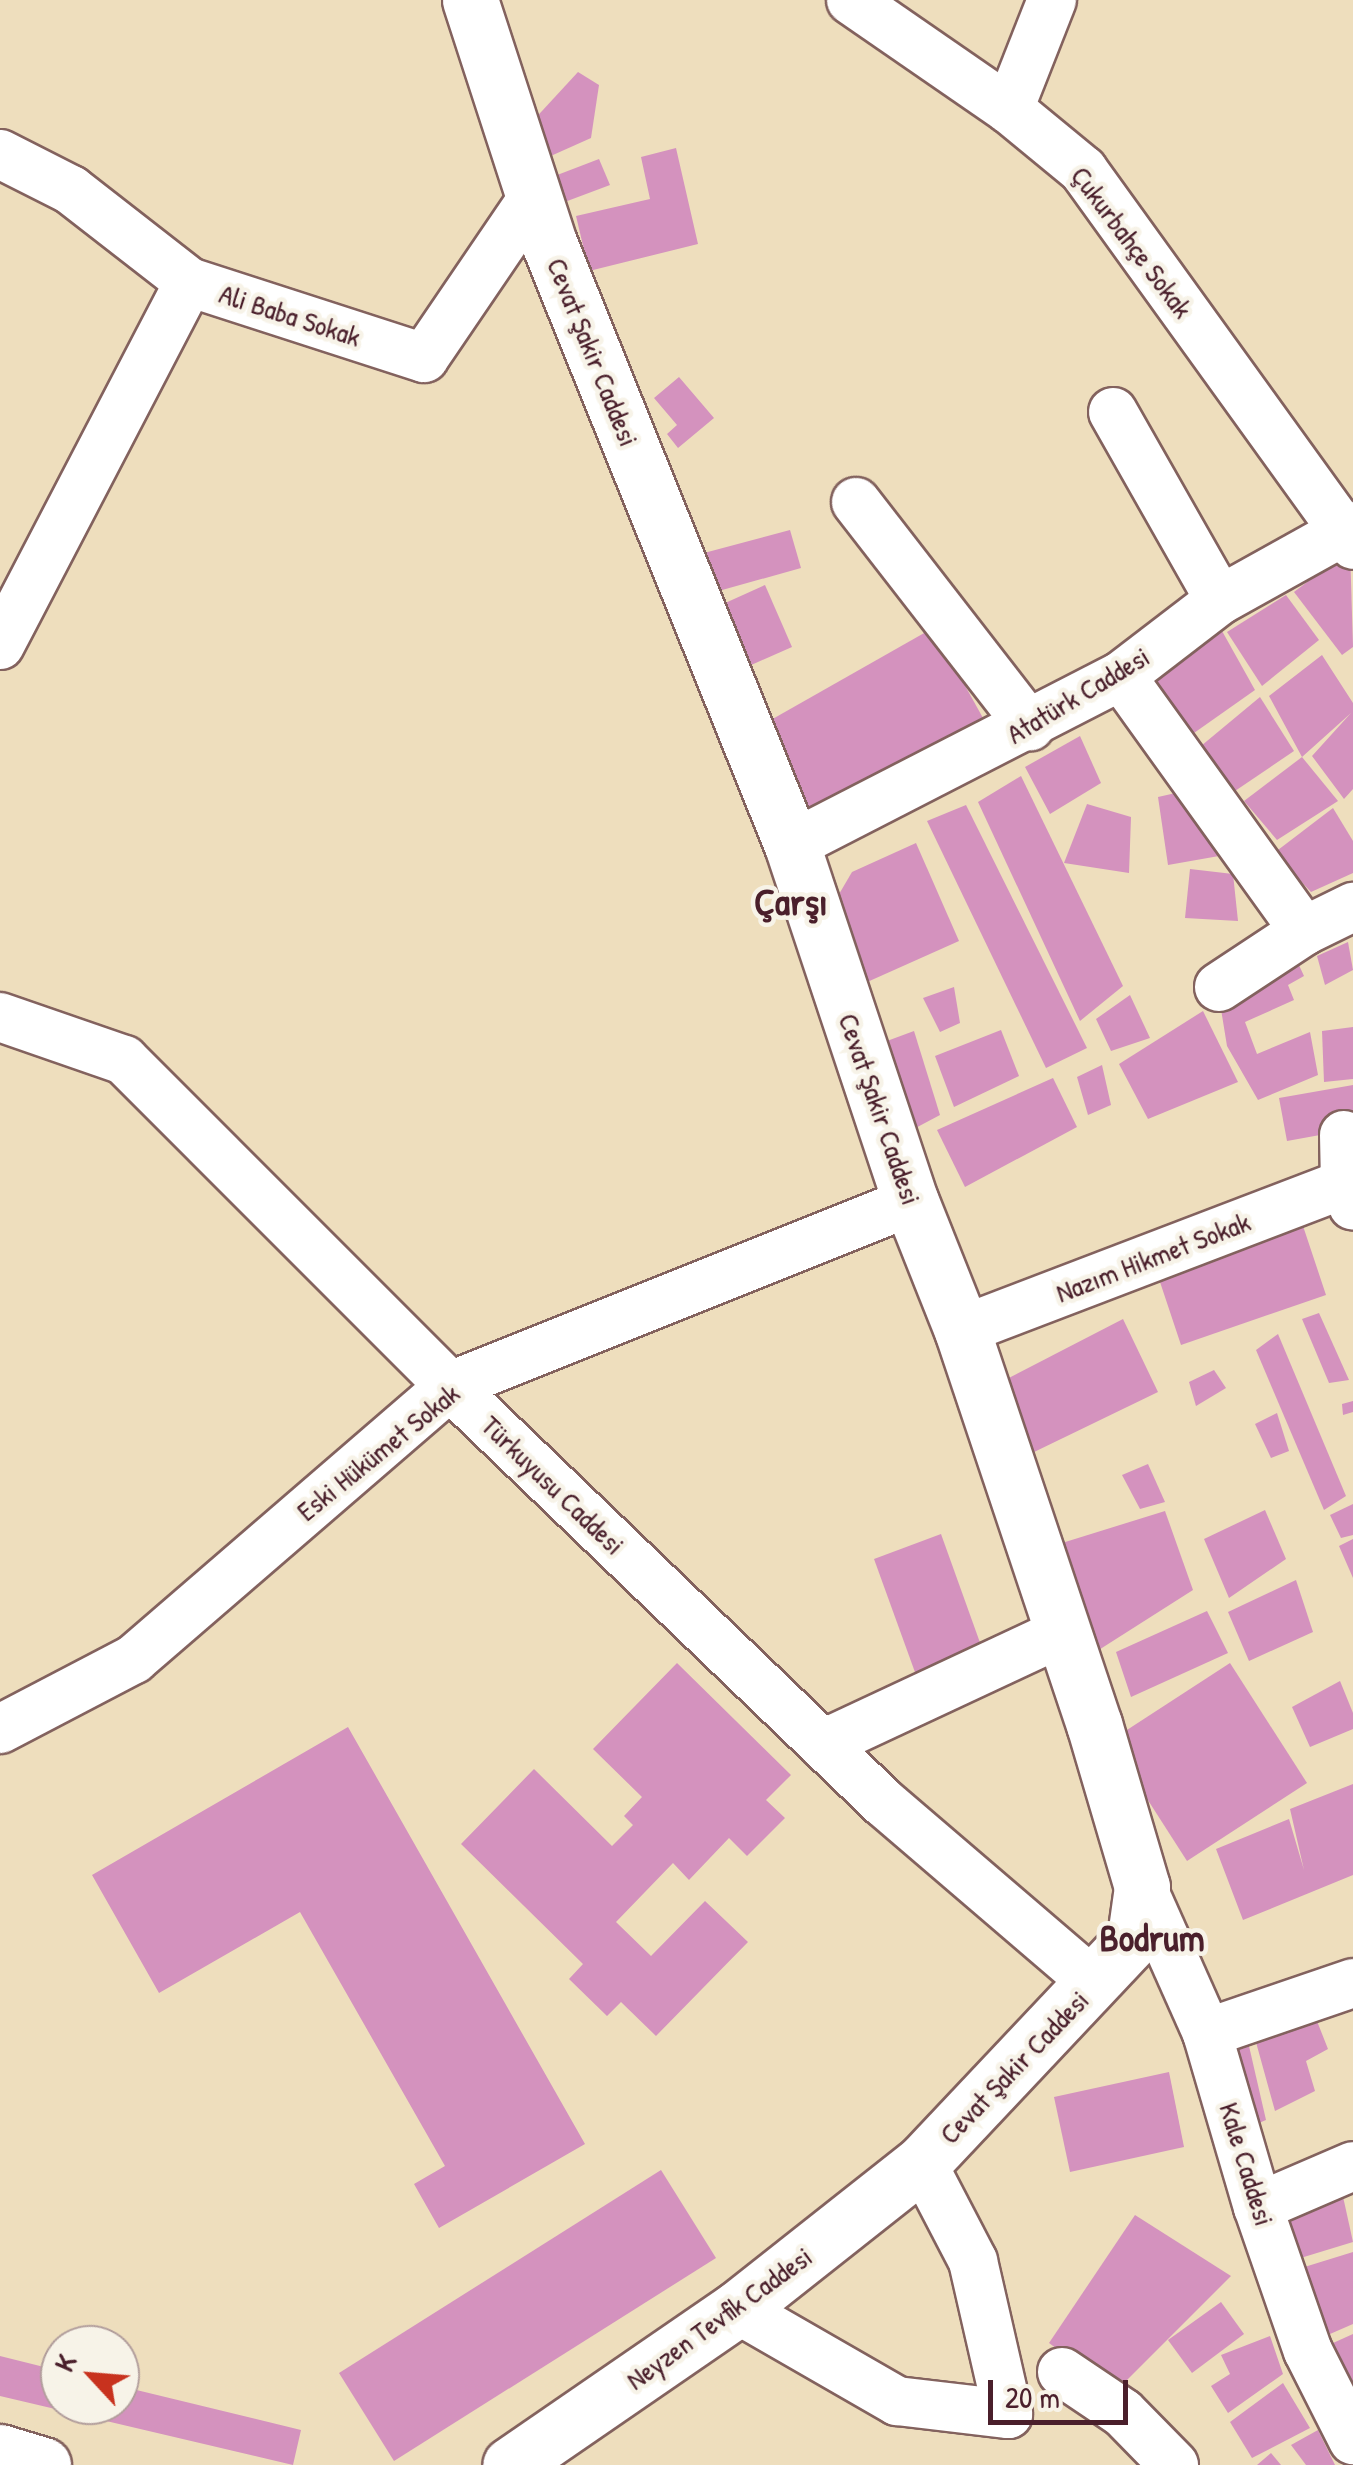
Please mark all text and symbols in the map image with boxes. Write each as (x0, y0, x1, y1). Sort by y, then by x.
street label: Çukurbahçe Sokak (1064, 160, 1200, 324)
street label: Cevat Şakir Caddesi (540, 253, 646, 451)
street label: Ali Baba Sokak (215, 276, 365, 354)
street label: Atatürk Caddesi (1001, 639, 1155, 751)
district label: Çarşı (754, 879, 828, 925)
street label: Cevat Şakir Caddesi (832, 1009, 928, 1209)
street label: Nazım Hikmet Sokak (1051, 1205, 1255, 1309)
street label: Eski Hükümet Sokak (290, 1376, 466, 1528)
street label: Türkuyusu Caddesi (475, 1408, 631, 1562)
district label: Bodrum (1099, 1915, 1205, 1961)
street label: Cevat Şakir Caddesi (932, 1983, 1096, 2151)
street label: Kale Caddesi (1212, 2098, 1282, 2230)
street label: Neyzen Tevfik Caddesi (620, 2239, 818, 2397)
north arrow (40, 2325, 140, 2425)
text: K (45, 2348, 85, 2378)
scale bar (993, 2360, 1133, 2422)
text: 20 m (1005, 2377, 1060, 2417)

